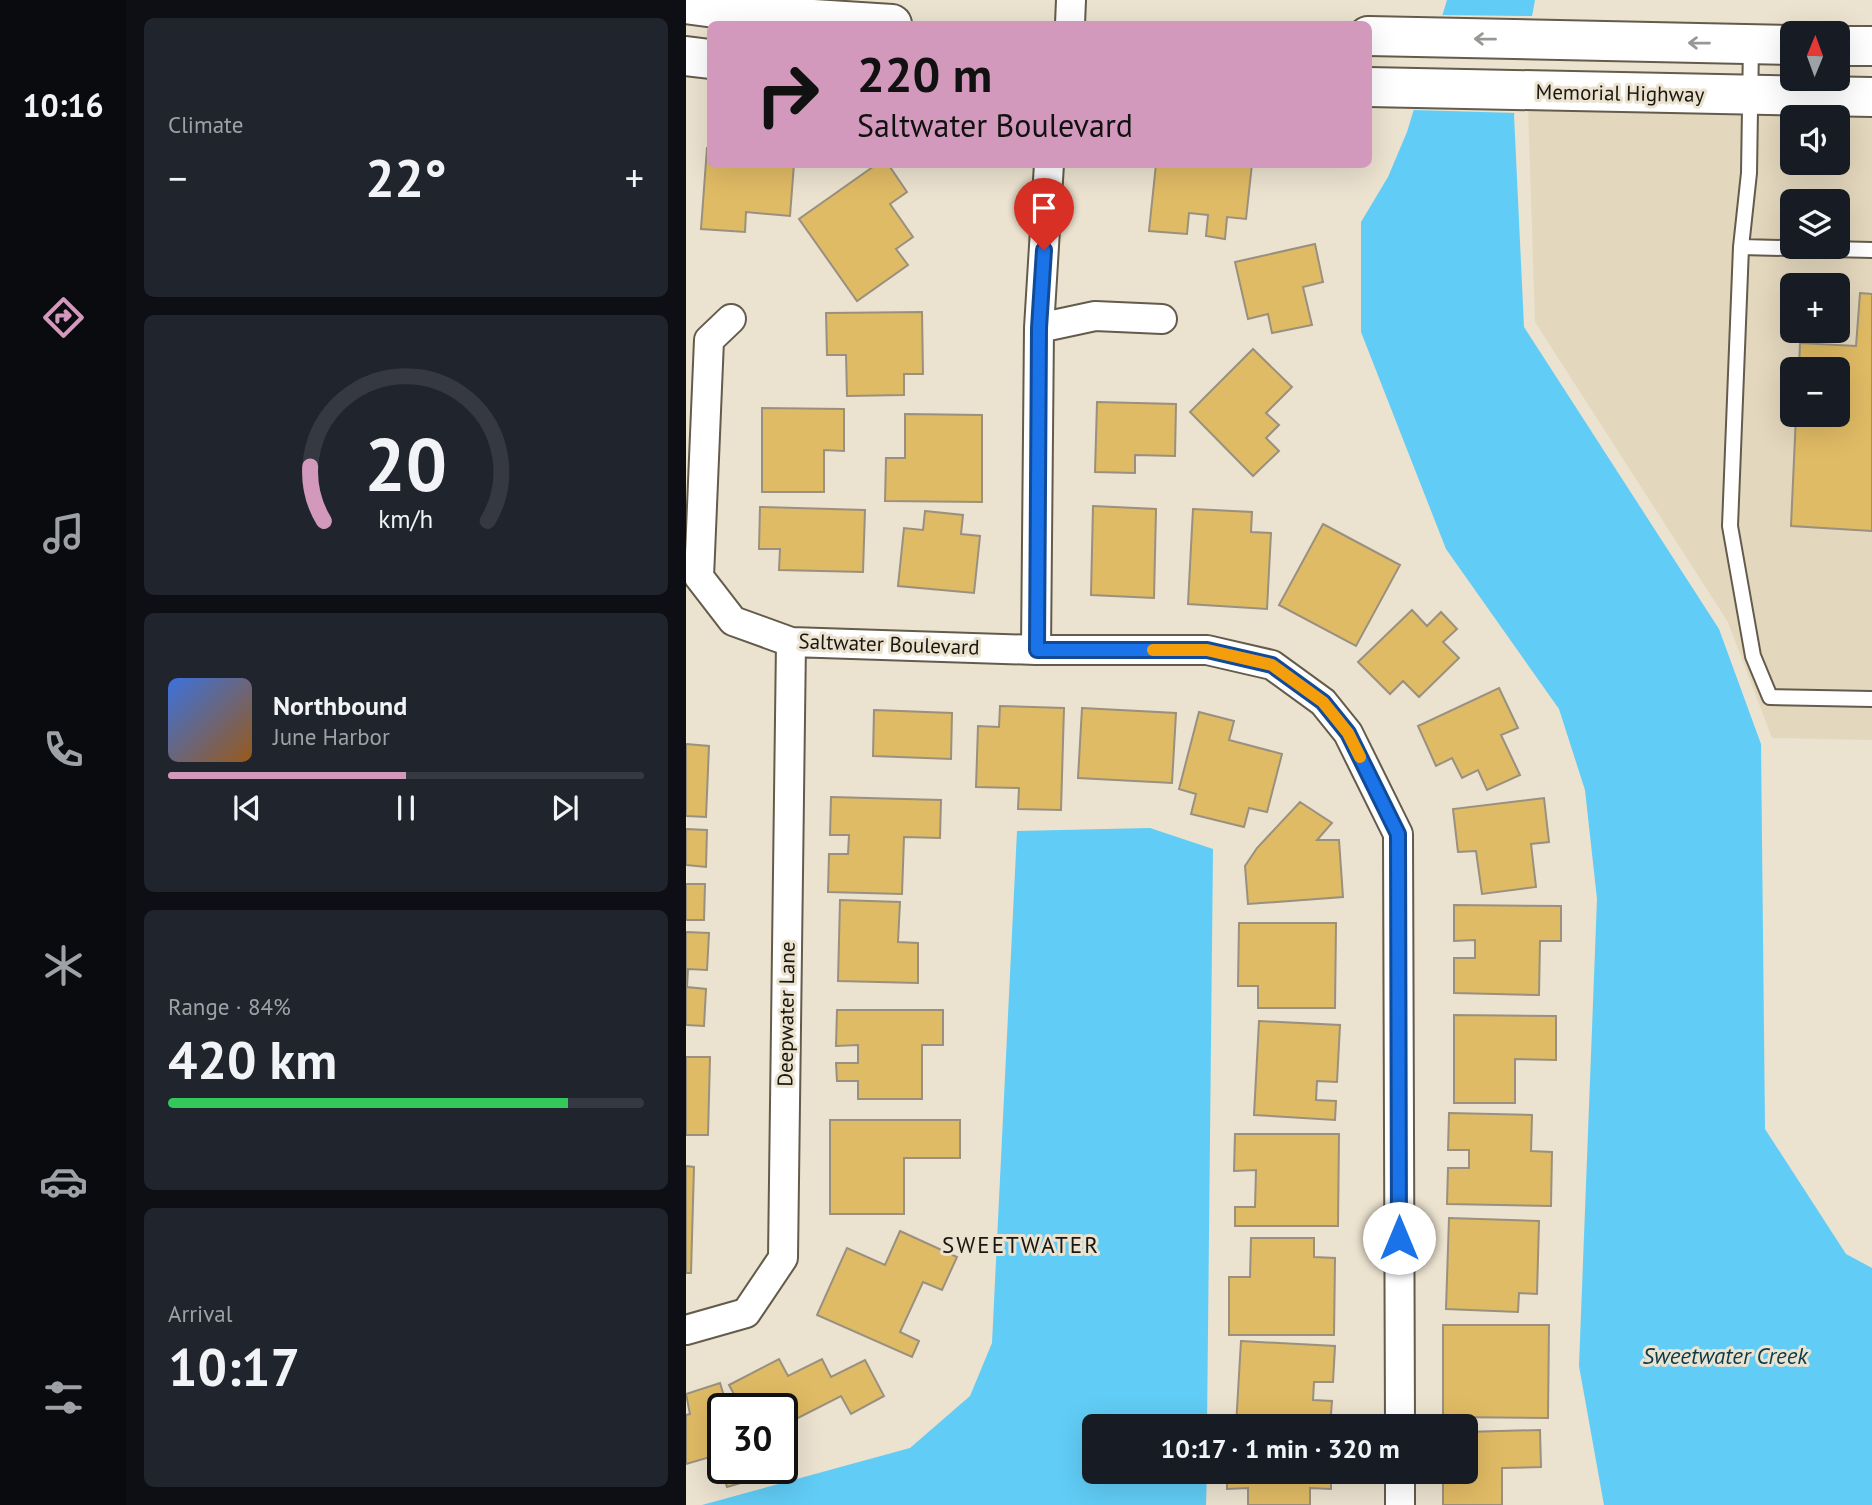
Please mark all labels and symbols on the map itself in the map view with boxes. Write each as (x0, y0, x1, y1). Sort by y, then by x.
north arrow (1780, 21, 1850, 91)
one-way arrow (1474, 32, 1497, 45)
one-way arrow (1688, 36, 1711, 49)
street label: Memorial Highway (1535, 78, 1705, 108)
pin (1014, 178, 1074, 250)
street label: Saltwater Boulevard (798, 627, 980, 661)
street label: Deepwater Lane (771, 941, 801, 1087)
position arrow (1362, 1201, 1436, 1275)
district label: SWEETWATER (942, 1230, 1100, 1259)
water label: Sweetwater Creek (1642, 1341, 1809, 1370)
speed limit sign: 30 (707, 1393, 798, 1484)

